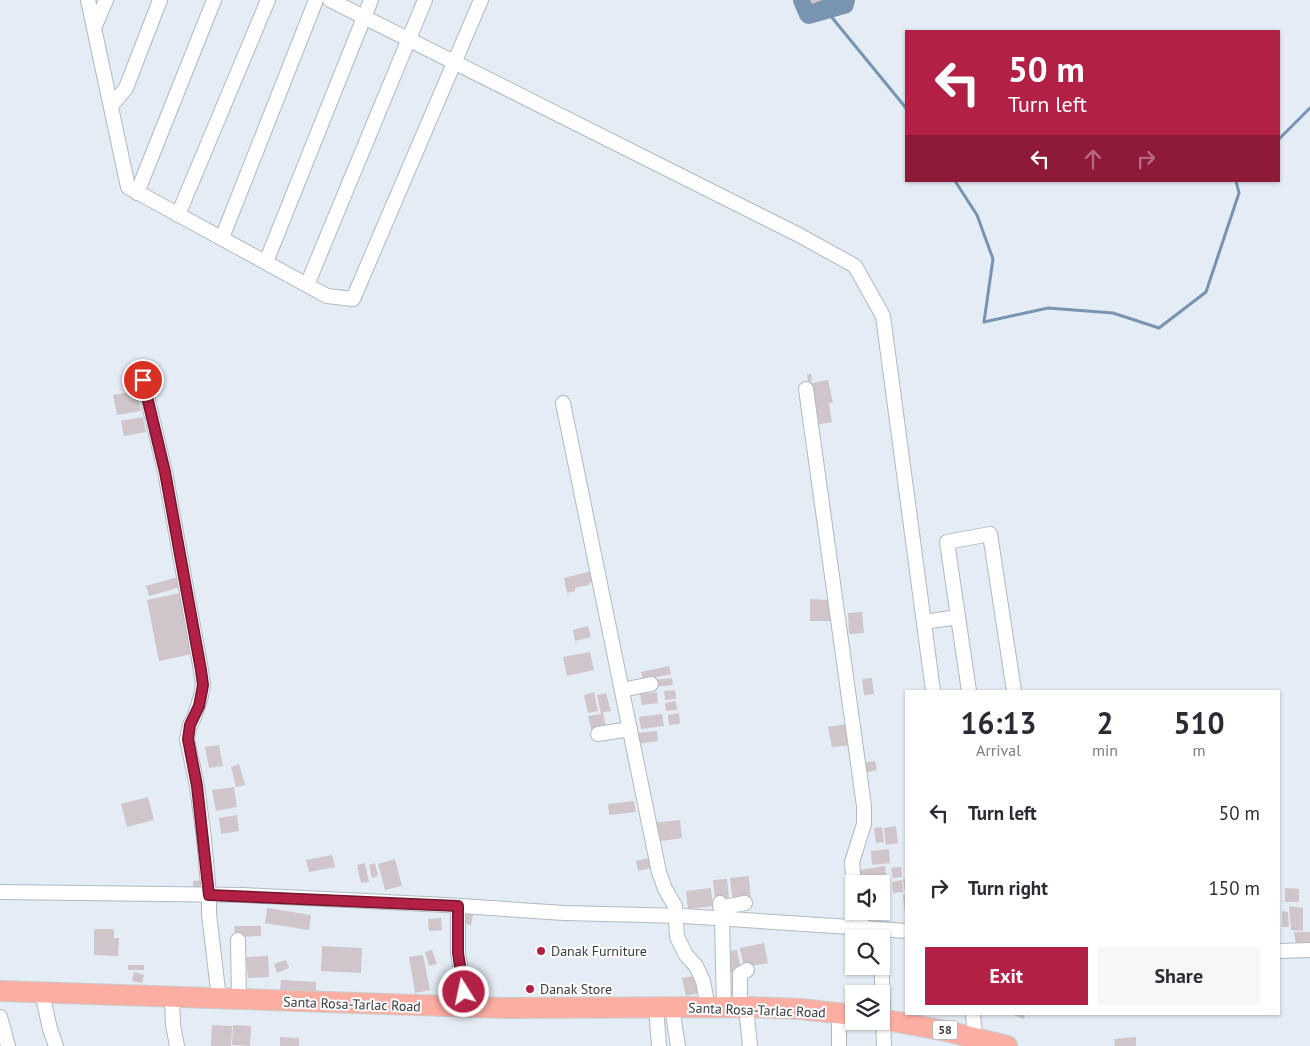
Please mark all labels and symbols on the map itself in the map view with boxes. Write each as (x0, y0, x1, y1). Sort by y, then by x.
pin (122, 359, 164, 401)
place label: Danak Furniture (551, 942, 647, 960)
marker: Danak Furniture (535, 945, 547, 957)
position arrow (437, 965, 489, 1017)
place label: Danak Store (540, 980, 612, 998)
marker: Danak Store (524, 983, 536, 995)
street label: Santa Rosa-Tarlac Road (283, 993, 421, 1015)
street label: Santa Rosa-Tarlac Road (688, 999, 826, 1021)
road number: 58 (932, 1020, 958, 1040)

